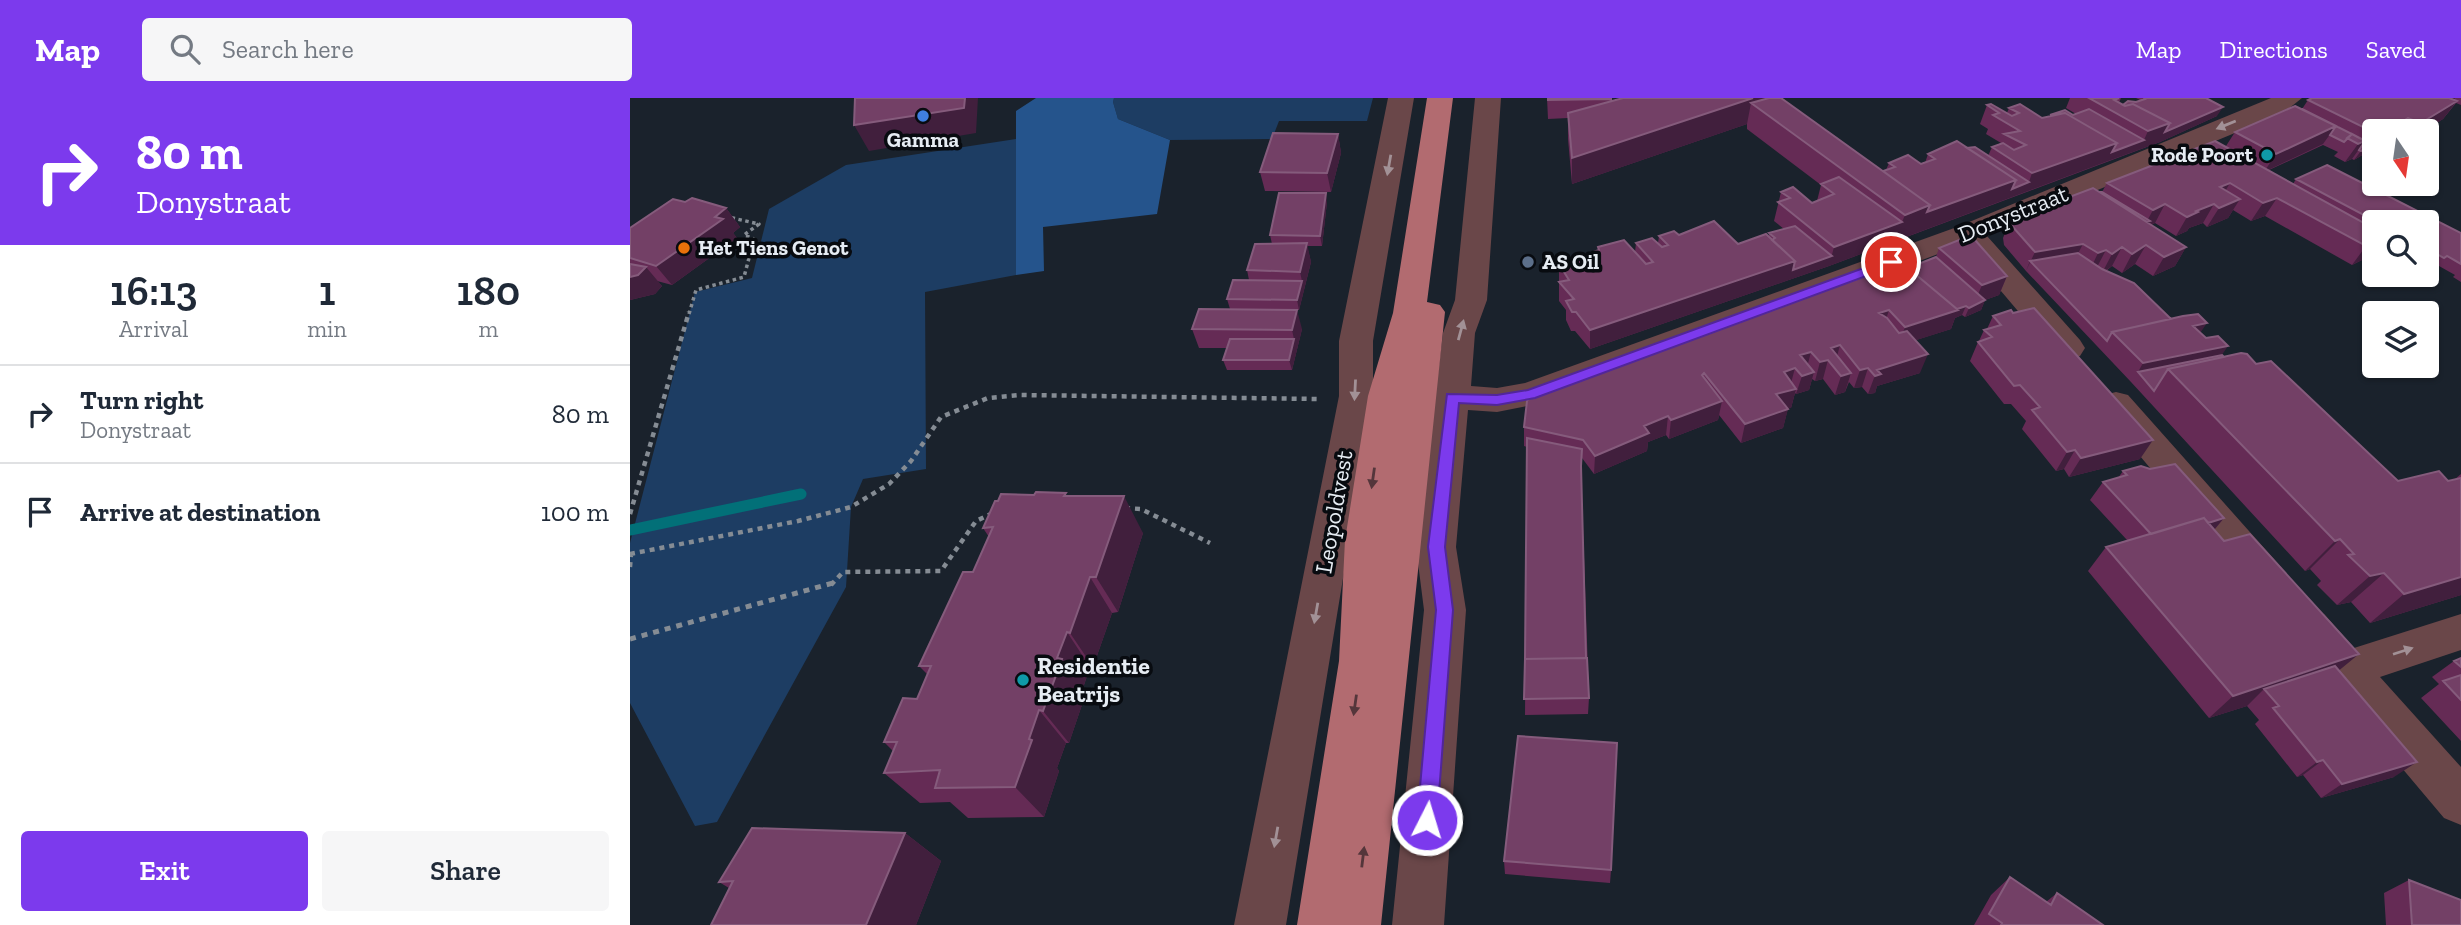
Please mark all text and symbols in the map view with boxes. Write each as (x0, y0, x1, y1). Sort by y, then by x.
search box (142, 18, 632, 81)
text: Map (35, 30, 100, 69)
icon: search (166, 30, 204, 68)
text: Search here (222, 33, 354, 65)
text: Map (2136, 35, 2182, 64)
text: Directions (2220, 35, 2328, 64)
text: Saved (2366, 35, 2426, 64)
marker: Gamma (915, 108, 931, 124)
north arrow (2362, 119, 2440, 196)
map controls (2362, 119, 2439, 378)
one-way arrow (2216, 120, 2237, 131)
text: 80 m (136, 123, 243, 182)
icon: right (21, 126, 112, 217)
place label: Gamma (887, 127, 960, 152)
place label: Rode Poort (2151, 142, 2254, 167)
marker: Rode Poort (2259, 147, 2275, 163)
one-way arrow (1383, 154, 1394, 176)
street label: Donystraat (1954, 178, 2072, 249)
text: Donystraat (136, 183, 291, 221)
button: search (2362, 210, 2439, 287)
pin (1861, 232, 1921, 292)
place label: Het Tiens Genot (698, 235, 849, 260)
marker: Het Tiens Genot (676, 240, 692, 256)
icon: arrive (1872, 243, 1910, 281)
place label: AS Oil (1542, 249, 1599, 274)
marker: AS Oil (1520, 254, 1536, 270)
text: 16:13 (110, 265, 197, 316)
text: 1 (319, 265, 335, 316)
text: 180 (457, 265, 520, 316)
button: layers (2362, 301, 2439, 378)
text: Arrival (119, 315, 188, 343)
text: min (307, 315, 347, 343)
text: m (478, 315, 498, 343)
one-way arrow (1456, 319, 1467, 341)
one-way arrow (1350, 379, 1361, 401)
text: Turn right (80, 384, 203, 416)
icon: right (21, 395, 59, 433)
text: 80 m (552, 398, 609, 430)
text: Donystraat (80, 416, 191, 444)
street label: Leopoldvest (1308, 448, 1359, 575)
one-way arrow (1368, 467, 1379, 489)
icon: arrive (21, 493, 59, 531)
text: Arrive at destination (80, 496, 320, 528)
text: 100 m (541, 496, 609, 528)
one-way arrow (1310, 603, 1321, 625)
one-way arrow (2393, 645, 2414, 656)
place label: Residentie Beatrijs (1037, 651, 1150, 708)
marker: Residentie Beatrijs (1015, 672, 1031, 688)
one-way arrow (1349, 694, 1360, 716)
position arrow (1390, 783, 1464, 857)
one-way arrow (1270, 827, 1281, 849)
button: Exit (21, 831, 308, 911)
button: Share (322, 831, 609, 911)
one-way arrow (1358, 846, 1369, 868)

